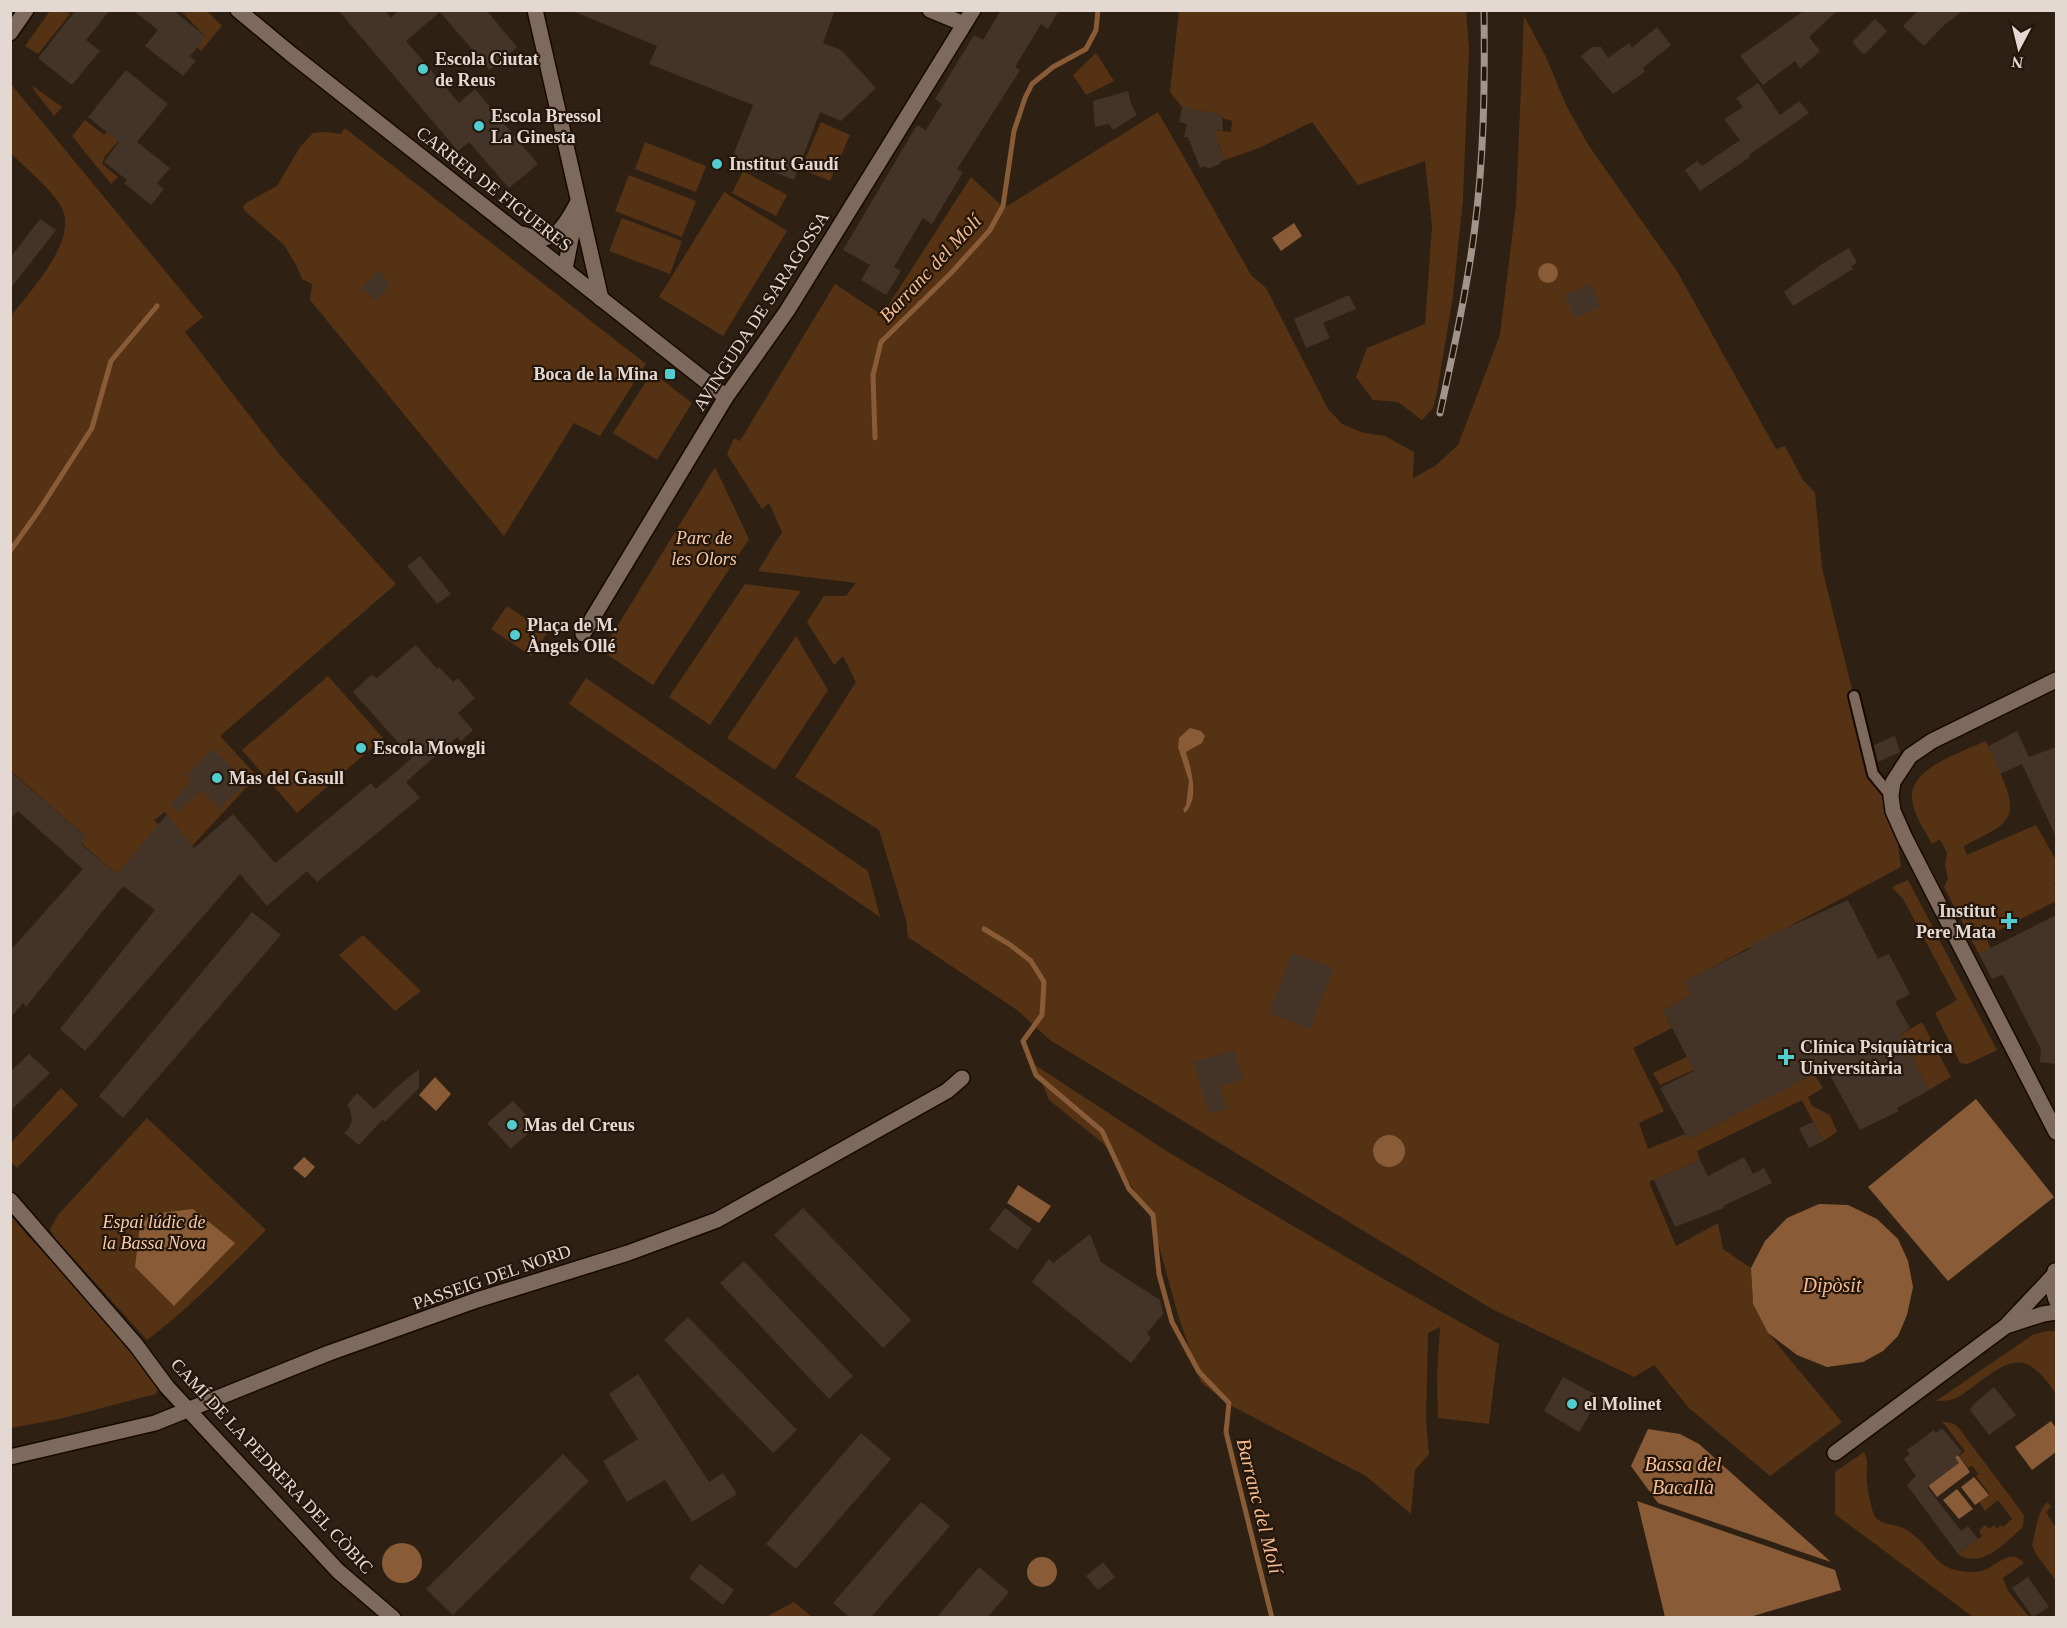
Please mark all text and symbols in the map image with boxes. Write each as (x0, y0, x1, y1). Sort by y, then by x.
north arrow (1989, 18, 2049, 78)
place label: Escola Ciutat de Reus (435, 49, 539, 90)
text: N (2010, 53, 2024, 72)
marker: Escola Ciutat de Reus (416, 62, 430, 76)
place label: Escola Bressol La Ginesta (491, 106, 601, 147)
marker: Escola Bressol La Ginesta (472, 119, 486, 133)
street label: CARRER DE FIGUERES (413, 122, 575, 256)
place label: Institut Gaudí (729, 154, 840, 174)
marker: Institut Gaudí (710, 157, 724, 171)
street label: AVINGUDA DE SARAGOSSA (689, 208, 833, 414)
water label: Barranc del Molí (875, 208, 987, 326)
place label: Boca de la Mina (534, 364, 658, 384)
marker: Boca de la Mina (663, 367, 677, 381)
park label: Parc de les Olors (671, 528, 737, 569)
place label: Plaça de M. Àngels Ollé (527, 615, 617, 656)
marker: Plaça de M. Àngels Ollé (508, 628, 522, 642)
place label: Escola Mowgli (373, 738, 486, 758)
marker: Escola Mowgli (354, 741, 368, 755)
place label: Mas del Gasull (229, 768, 344, 788)
marker: Mas del Gasull (210, 771, 224, 785)
place label: Institut Pere Mata (1916, 901, 1996, 942)
marker: Institut Pere Mata (2000, 912, 2018, 930)
place label: Clínica Psiquiàtrica Universitària (1800, 1037, 1953, 1078)
marker: Clínica Psiquiàtrica Universitària (1777, 1048, 1795, 1066)
place label: Mas del Creus (524, 1115, 635, 1135)
marker: Mas del Creus (505, 1118, 519, 1132)
park label: Espai lúdic de la Bassa Nova (102, 1212, 206, 1253)
street label: PASSEIG DEL NORD (410, 1241, 574, 1313)
water label: Dipòsit (1802, 1274, 1862, 1297)
street label: CAMÍ DE LA PEDRERA DEL CÒBIC (167, 1354, 378, 1578)
place label: el Molinet (1584, 1394, 1661, 1414)
marker: el Molinet (1565, 1397, 1579, 1411)
water label: Barranc del Molí (1233, 1436, 1288, 1578)
water label: Bassa del Bacallà (1644, 1453, 1722, 1498)

